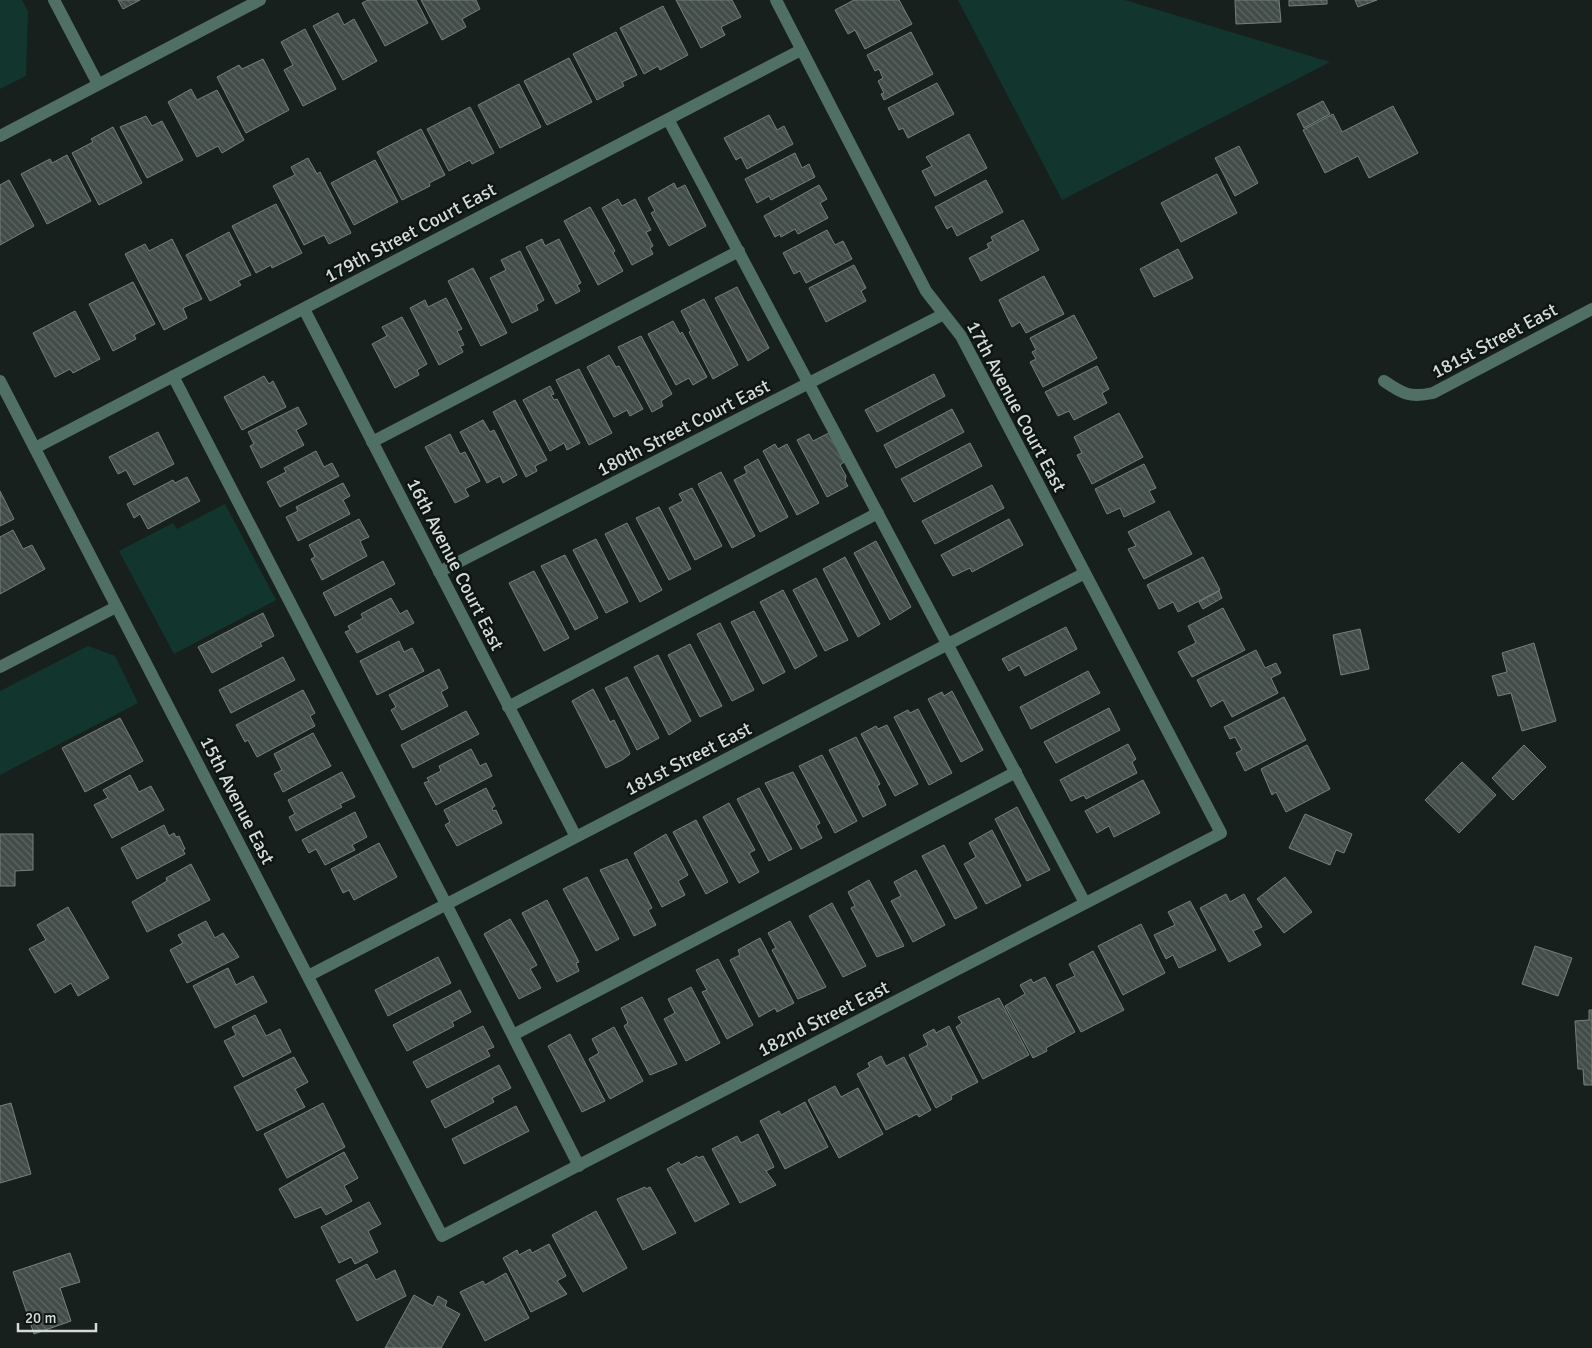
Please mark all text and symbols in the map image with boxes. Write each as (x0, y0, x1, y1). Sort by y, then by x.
street label: 179th Street Court East (321, 177, 501, 288)
street label: 181st Street East (1428, 298, 1562, 384)
street label: 17th Avenue Court East (961, 317, 1072, 496)
street label: 180th Street Court East (593, 374, 774, 482)
street label: 16th Avenue Court East (401, 474, 509, 655)
street label: 181st Street East (621, 717, 756, 801)
street label: 15th Avenue East (195, 732, 280, 869)
street label: 182nd Street East (754, 975, 893, 1062)
scale bar (18, 1300, 95, 1332)
text: 20 m (25, 1309, 56, 1327)

